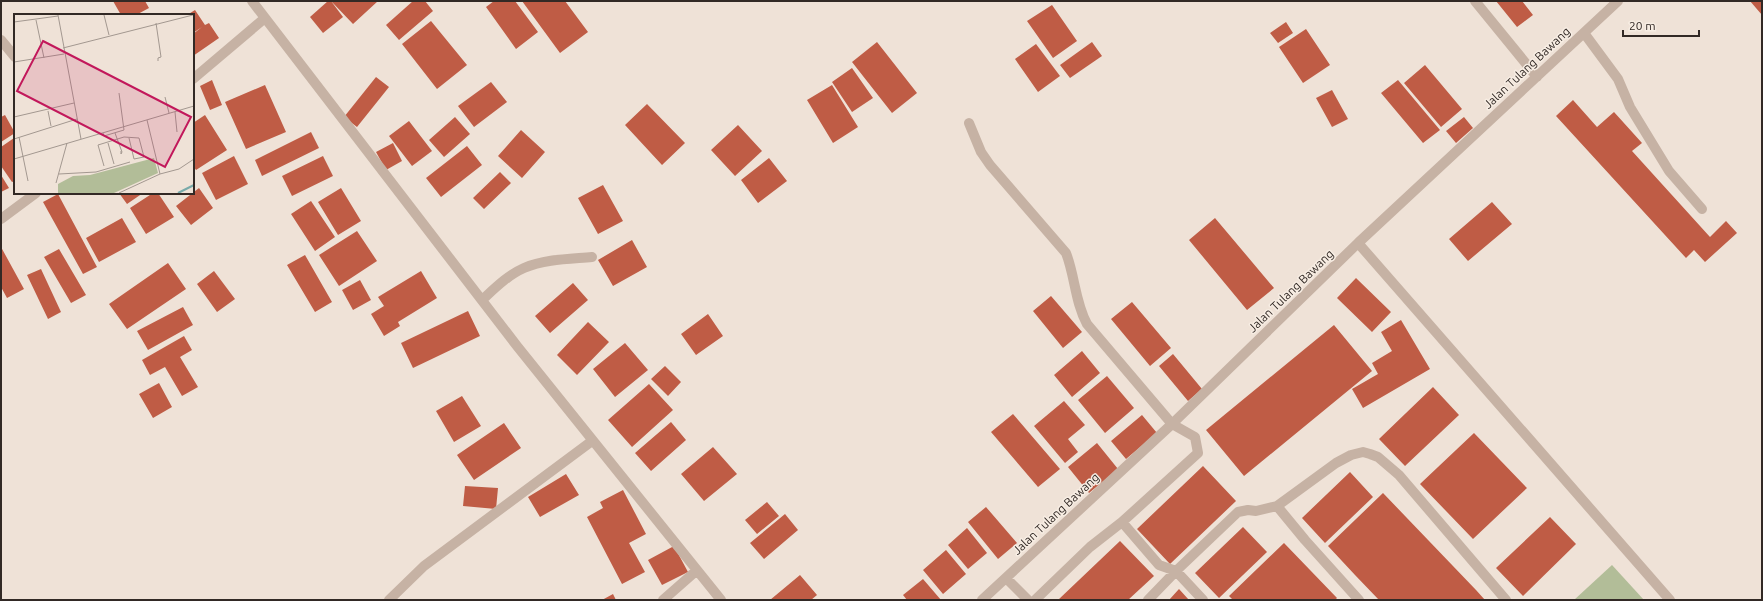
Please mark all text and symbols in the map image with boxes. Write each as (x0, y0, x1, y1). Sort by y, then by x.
scale bar (1623, 12, 1699, 38)
inset map (14, 14, 194, 194)
text: 20 m (1629, 19, 1656, 32)
street label: Jalan Tulang Bawang (1481, 24, 1572, 111)
street label: Jalan Tulang Bawang (1245, 247, 1336, 335)
street label: Jalan Tulang Bawang (1010, 470, 1101, 557)

